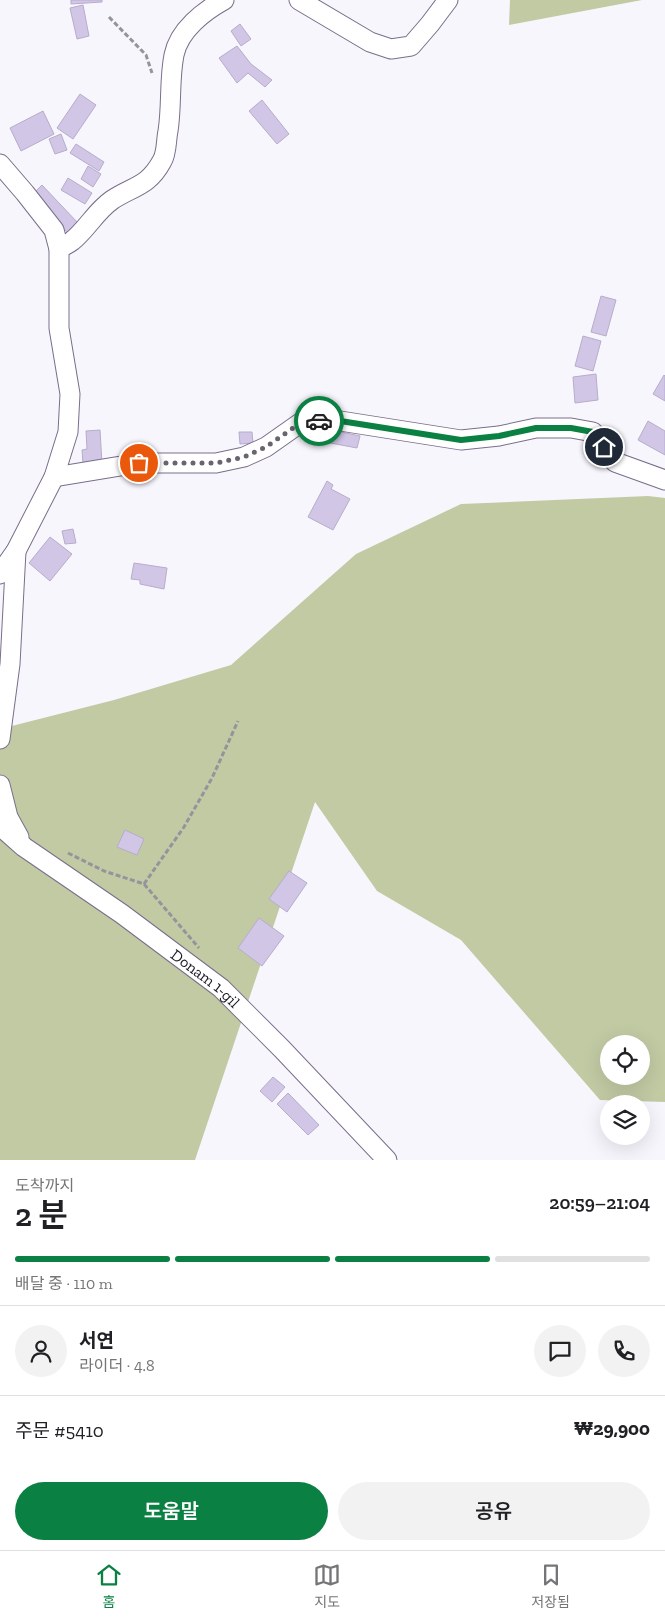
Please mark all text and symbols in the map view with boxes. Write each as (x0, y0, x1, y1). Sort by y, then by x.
courier (294, 396, 344, 446)
icon: car (305, 407, 333, 435)
pin (583, 426, 625, 468)
icon: home (590, 433, 618, 461)
pin (118, 442, 160, 484)
icon: bag (125, 449, 153, 477)
street label: Donam 1-gil (168, 945, 244, 1011)
map controls (600, 1035, 650, 1145)
button: locate (600, 1035, 650, 1085)
button: layers (600, 1095, 650, 1145)
text: 도착까지 (15, 1176, 74, 1195)
text: 20:59–21:04 (549, 1191, 650, 1214)
text: 2 분 (15, 1196, 68, 1234)
text: 배달 중 · 110 m (15, 1274, 113, 1293)
button: person (15, 1325, 67, 1377)
button: chat (534, 1325, 586, 1377)
button: phone (598, 1325, 650, 1377)
text: 서연 (79, 1329, 114, 1352)
text: 라이더 · 4.8 (79, 1356, 155, 1375)
text: ₩29,900 (574, 1417, 650, 1440)
text: 주문 #5410 (15, 1419, 104, 1442)
button: 도움말 (15, 1482, 328, 1540)
button: 공유 (338, 1482, 650, 1540)
tab: 홈 (95, 1561, 123, 1611)
tab: 지도 (313, 1561, 341, 1611)
tab: 저장됨 (531, 1561, 570, 1611)

